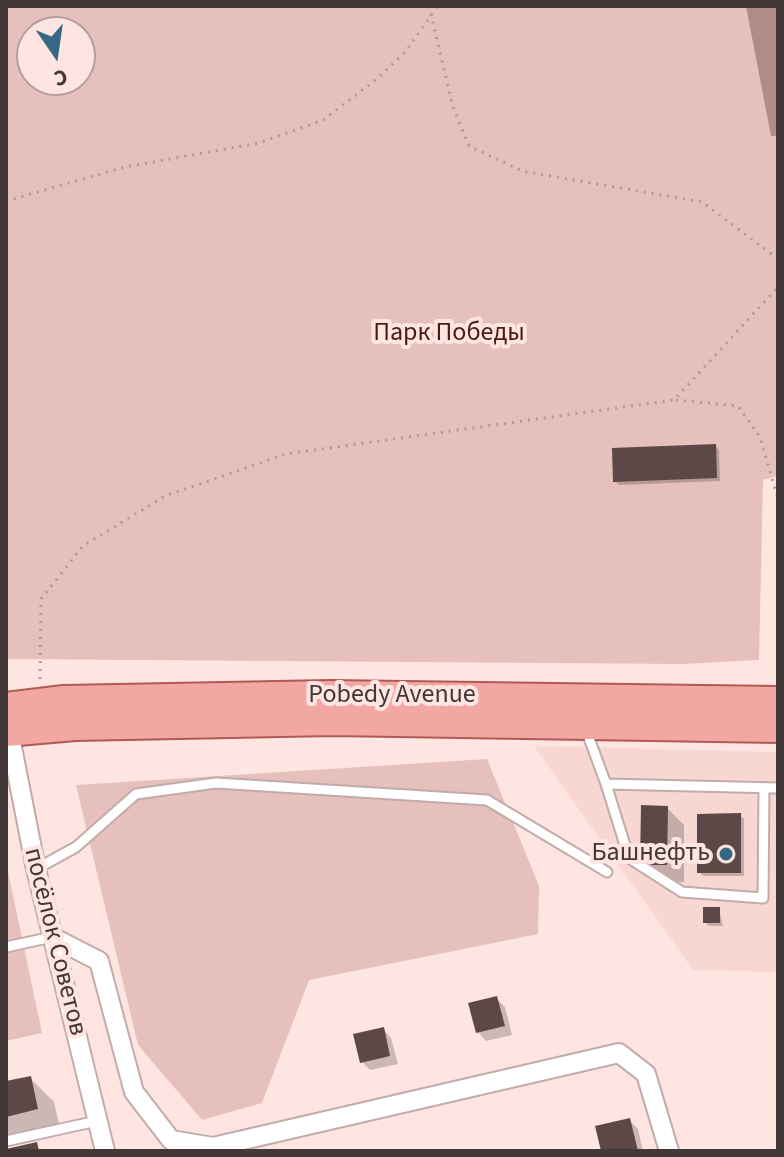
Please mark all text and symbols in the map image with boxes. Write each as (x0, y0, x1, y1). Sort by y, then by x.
north arrow (16, 16, 96, 96)
text: С (51, 60, 71, 94)
park label: Парк Победы (373, 318, 525, 350)
street label: Pobedy Avenue (308, 680, 476, 712)
place label: Башнефть (591, 838, 710, 870)
street label: посёлок Советов (16, 845, 92, 1039)
marker: Башнефть (717, 845, 735, 863)

